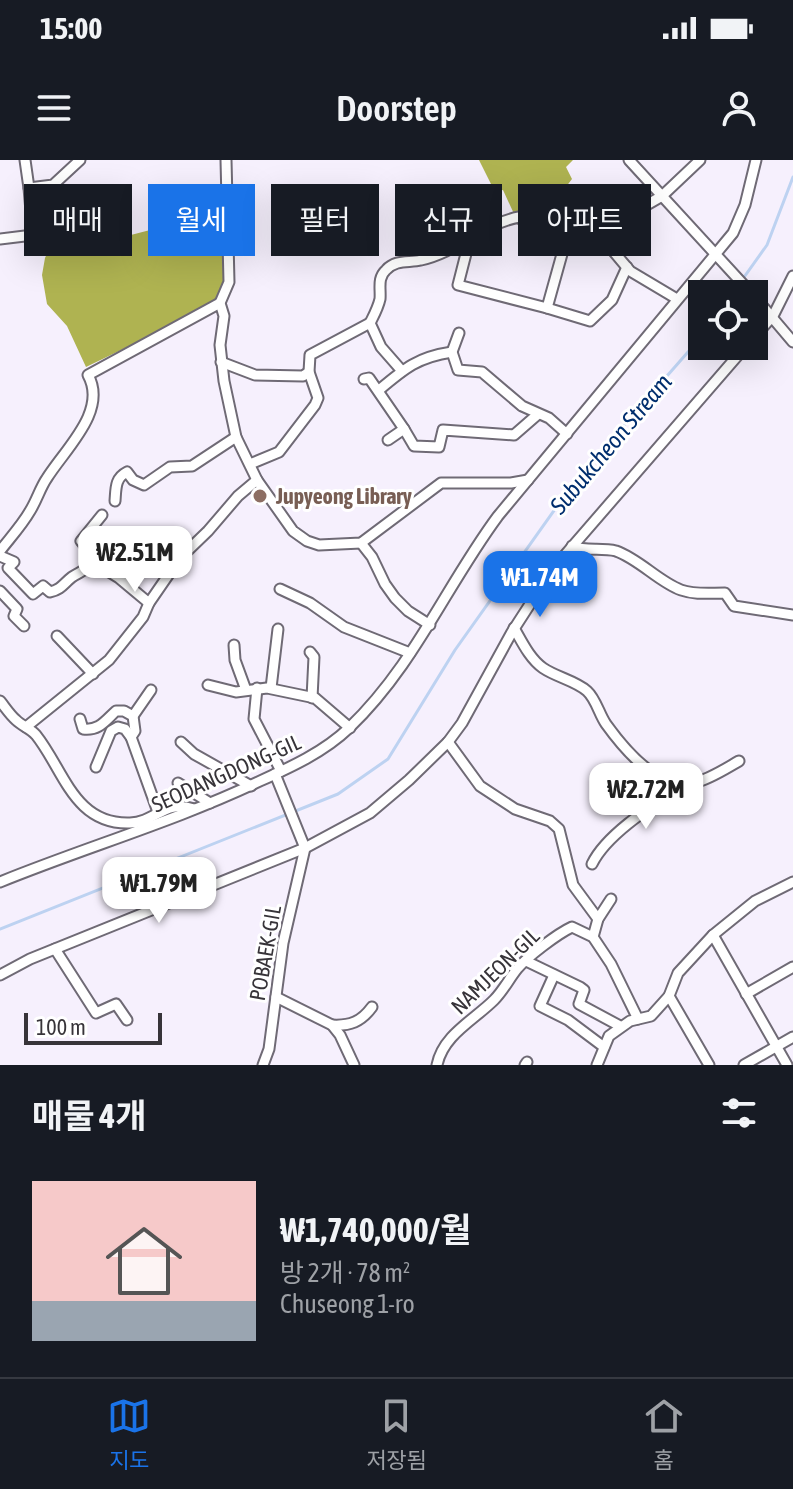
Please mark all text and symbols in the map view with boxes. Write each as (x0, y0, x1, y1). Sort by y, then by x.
text: 15:00 (40, 11, 102, 45)
icon: menu (32, 86, 76, 130)
icon: person (717, 86, 761, 130)
text: Doorstep (336, 87, 457, 129)
chip: 매매 (24, 184, 132, 256)
chip: 월세 (148, 184, 255, 256)
chip: 필터 (271, 184, 379, 256)
chip: 신규 (395, 184, 502, 256)
chip: 아파트 (518, 184, 651, 256)
map controls (688, 280, 768, 360)
button: locate (688, 280, 768, 360)
water label: Subukcheon Stream (544, 368, 677, 520)
place label: Jupyeong Library (275, 483, 412, 509)
marker: Jupyeong Library (251, 487, 269, 505)
pin: ₩2.51M (70, 526, 200, 594)
text: ₩2.51M (96, 537, 174, 567)
pin: ₩1.74M (475, 551, 605, 619)
text: ₩1.74M (501, 562, 579, 592)
street label: SEODANGDONG-GIL (147, 728, 305, 817)
pin: ₩2.72M (581, 763, 711, 831)
text: ₩2.72M (607, 774, 685, 804)
pin: ₩1.79M (94, 857, 224, 925)
text: ₩1.79M (120, 868, 198, 898)
street label: POBAEK-GIL (244, 903, 286, 1003)
street label: NAMJEON-GIL (446, 922, 545, 1019)
scale bar (24, 1009, 162, 1045)
text: 100 m (36, 1014, 86, 1040)
icon: filters (717, 1091, 761, 1135)
text: 매물 4개 (32, 1096, 146, 1135)
text: ₩1,740,000/월 (280, 1210, 471, 1249)
icon: home (96, 1213, 192, 1309)
text: 방 2개 · 78 m² (280, 1258, 410, 1288)
text: Chuseong 1-ro (280, 1289, 415, 1319)
tab: 지도 (107, 1394, 151, 1474)
tab: 저장됨 (366, 1394, 427, 1474)
tab: 홈 (642, 1394, 686, 1474)

